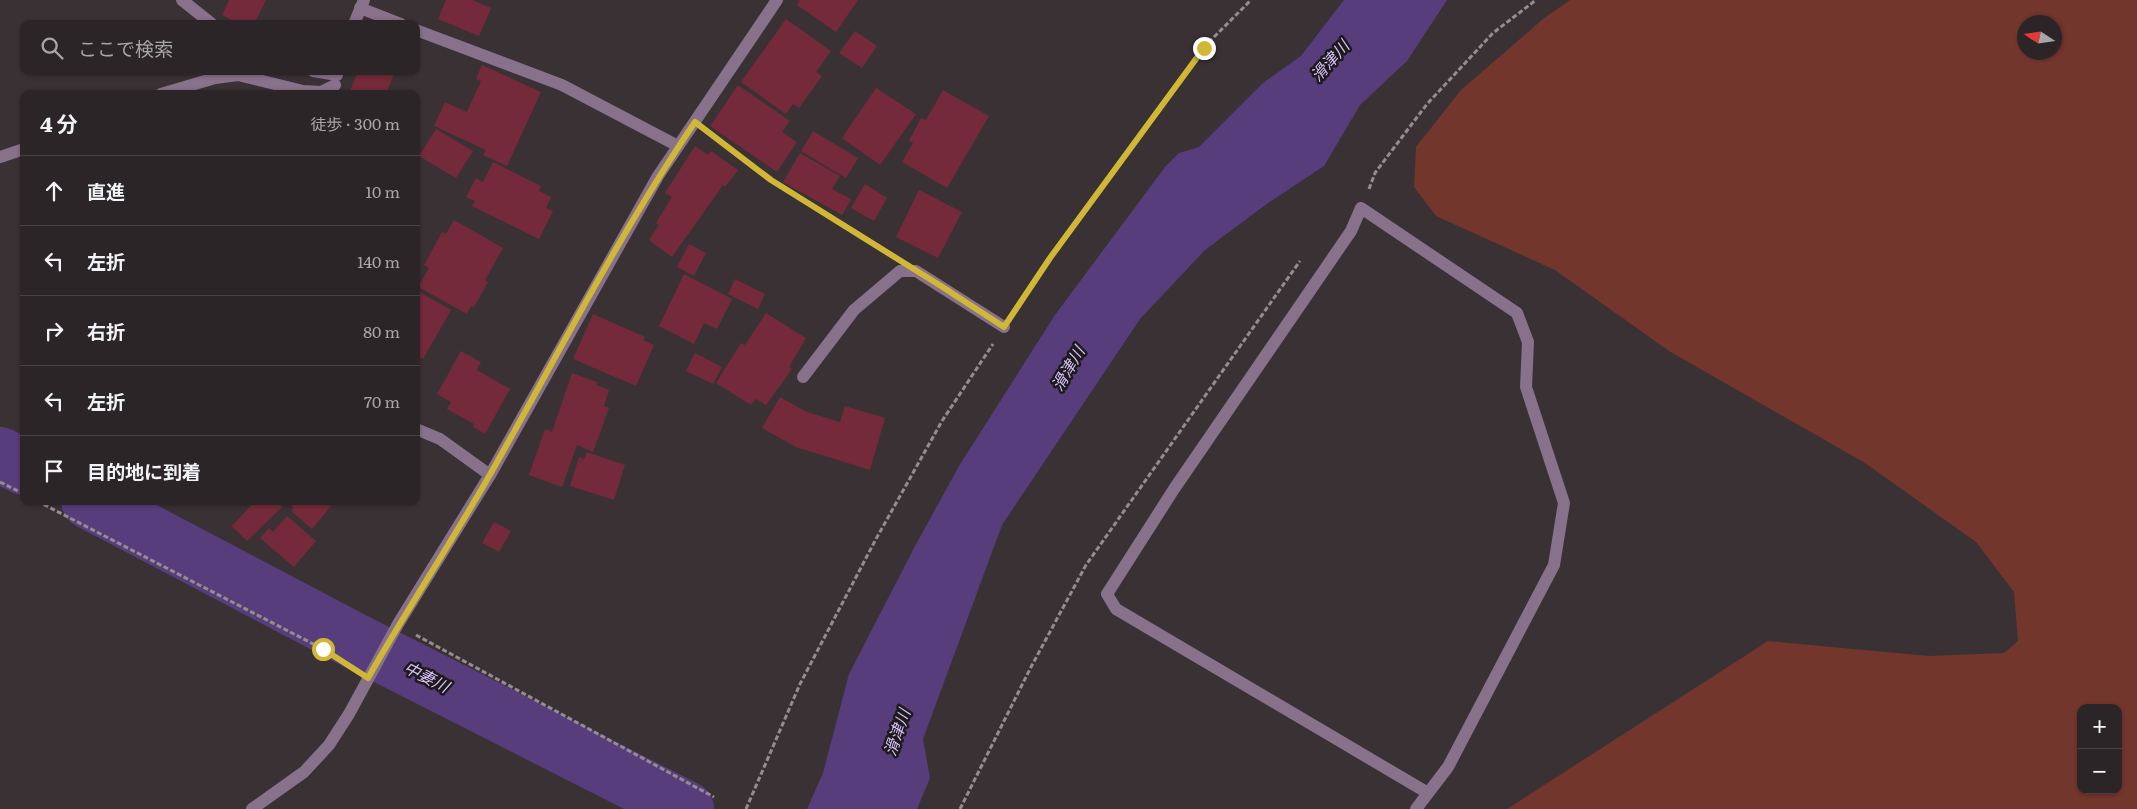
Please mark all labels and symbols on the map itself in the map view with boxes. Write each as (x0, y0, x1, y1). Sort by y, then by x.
north arrow (2017, 15, 2062, 60)
water label: 滑津川 (1304, 33, 1355, 86)
route end (1193, 37, 1216, 60)
water label: 滑津川 (1044, 340, 1091, 395)
route start (312, 638, 335, 661)
water label: 中妻川 (400, 654, 456, 698)
water label: 滑津川 (877, 704, 916, 759)

